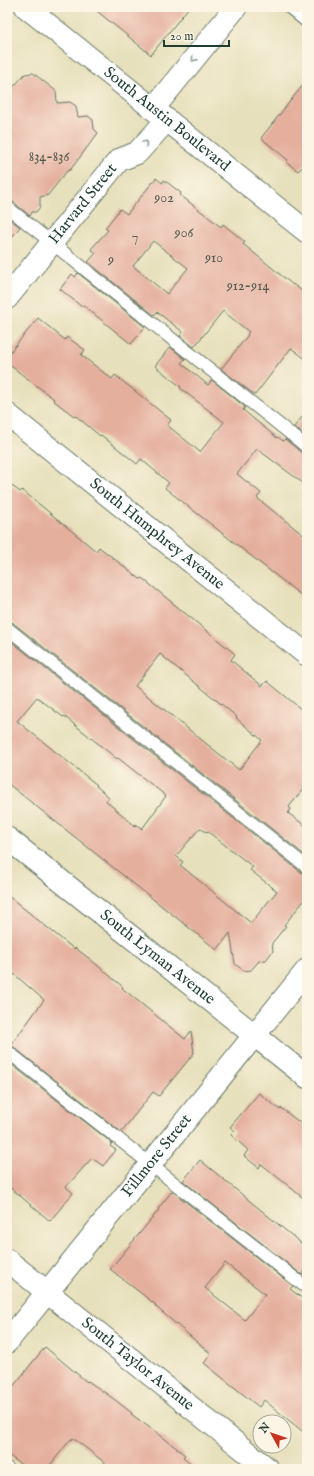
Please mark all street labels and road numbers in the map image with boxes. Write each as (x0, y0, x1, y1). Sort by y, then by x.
street label: South Austin Boulevard (99, 63, 234, 177)
street label: Harvard Street (45, 159, 122, 248)
street label: South Humphrey Avenue (85, 474, 228, 594)
street label: South Lyman Avenue (95, 906, 219, 1010)
street label: Fillmore Street (118, 1110, 197, 1201)
street label: South Taylor Avenue (77, 1313, 198, 1416)

